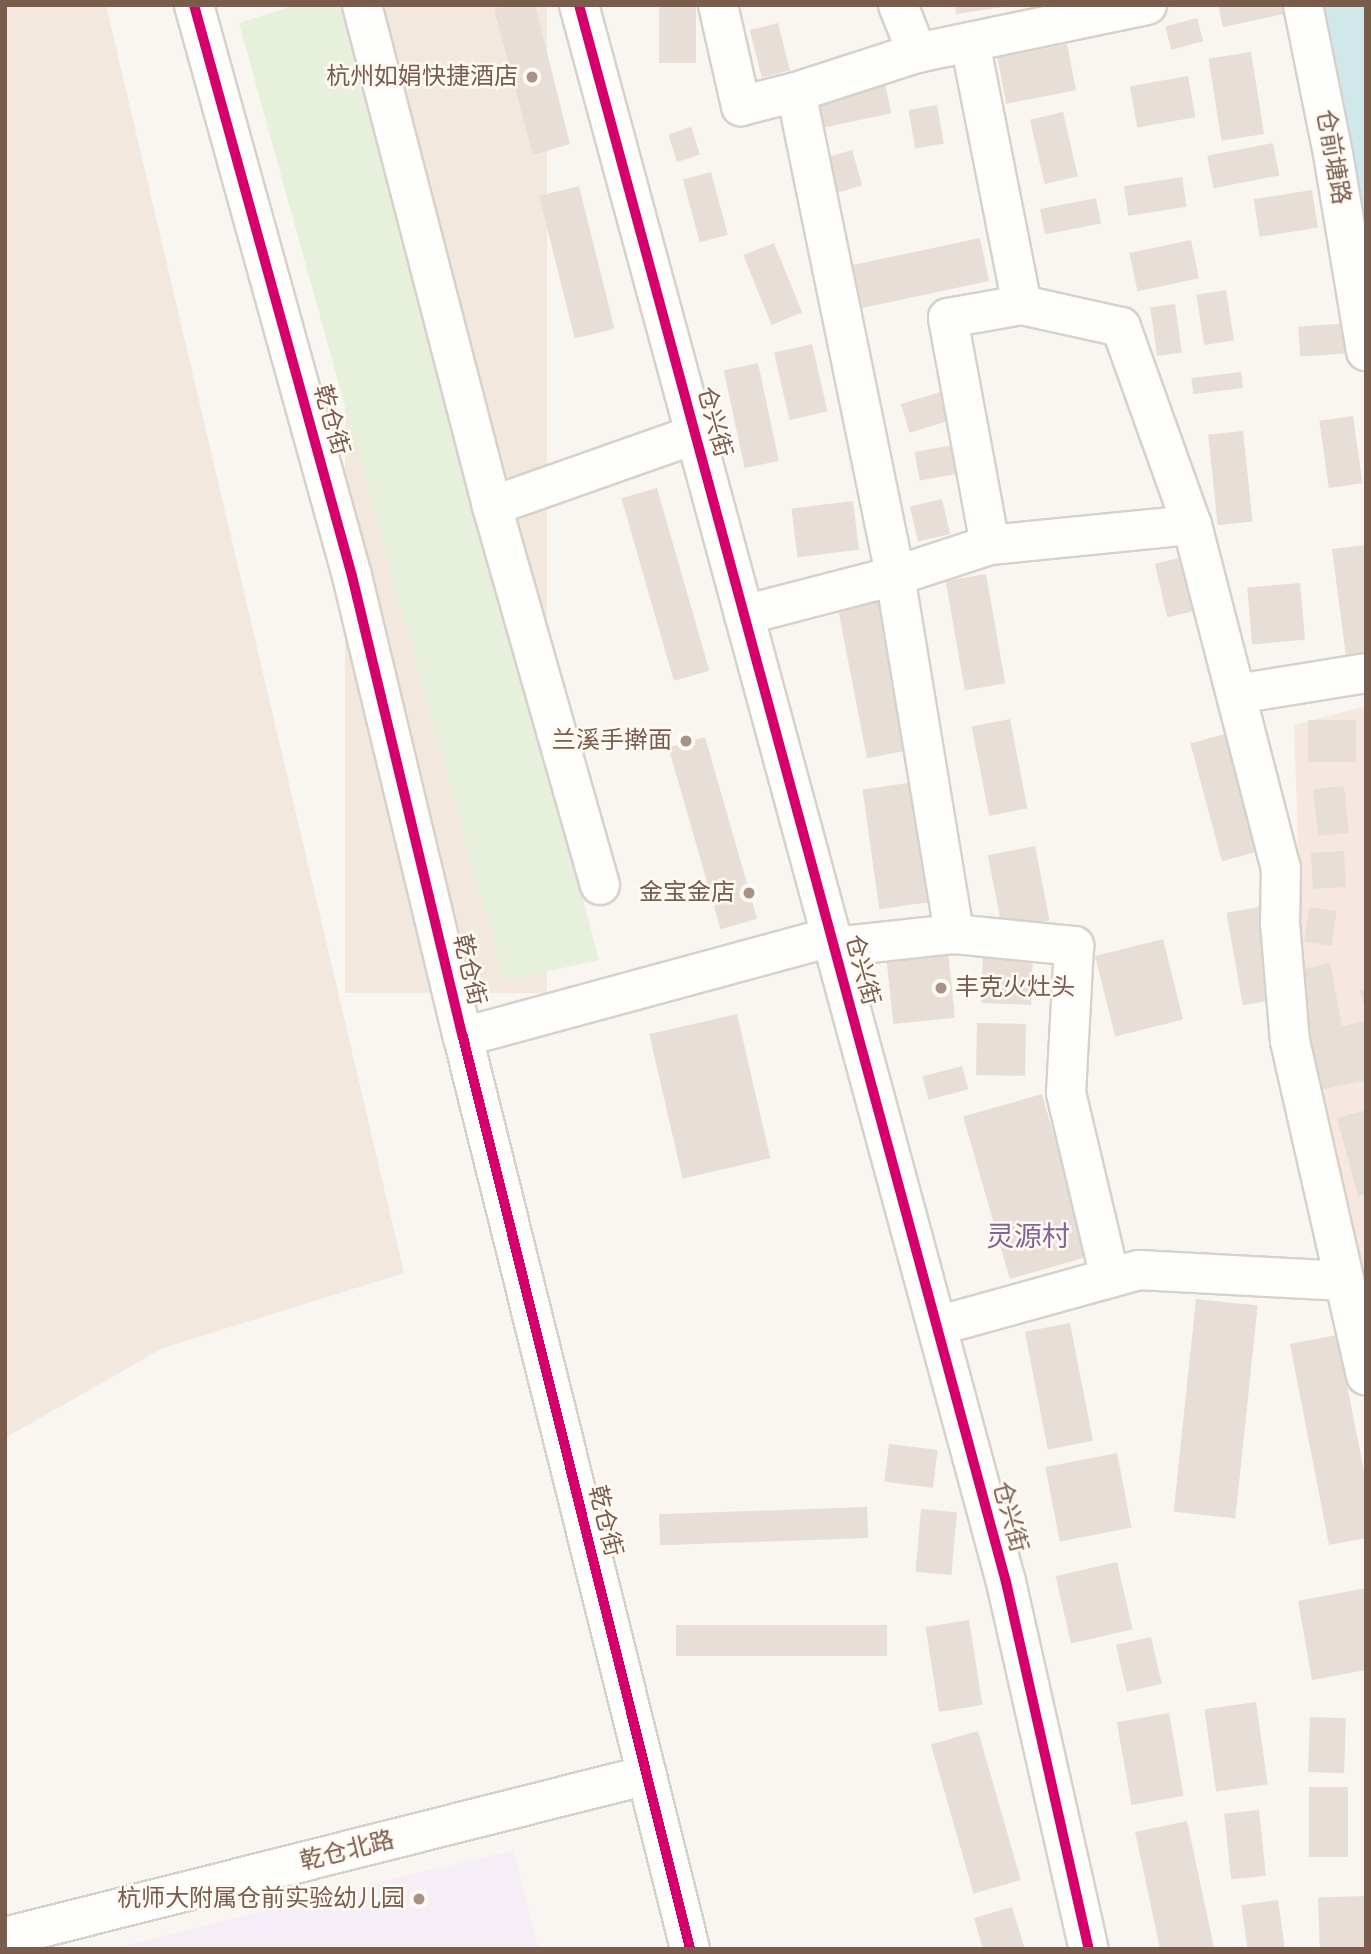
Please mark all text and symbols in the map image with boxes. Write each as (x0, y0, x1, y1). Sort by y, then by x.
place label: 杭州如娟快捷酒店 (326, 63, 518, 91)
marker: 杭州如娟快捷酒店 (524, 69, 540, 85)
street label: 仓前塘路 (1310, 107, 1356, 207)
street label: 乾仓街 (307, 381, 355, 459)
street label: 仓兴街 (691, 383, 737, 461)
place label: 兰溪手擀面 (552, 727, 672, 755)
marker: 兰溪手擀面 (678, 733, 694, 749)
place label: 金宝金店 (639, 879, 735, 907)
marker: 金宝金店 (741, 885, 757, 901)
street label: 仓兴街 (839, 931, 885, 1009)
street label: 乾仓街 (447, 932, 491, 1008)
place label: 丰克火灶头 (955, 974, 1075, 1002)
marker: 丰克火灶头 (933, 980, 949, 996)
district label: 灵源村 (986, 1220, 1070, 1254)
street label: 仓兴街 (987, 1478, 1033, 1556)
street label: 乾仓街 (582, 1483, 628, 1559)
street label: 乾仓北路 (297, 1825, 397, 1877)
place label: 杭师大附属仓前实验幼儿园 (117, 1885, 405, 1913)
marker: 杭师大附属仓前实验幼儿园 (411, 1891, 427, 1907)

